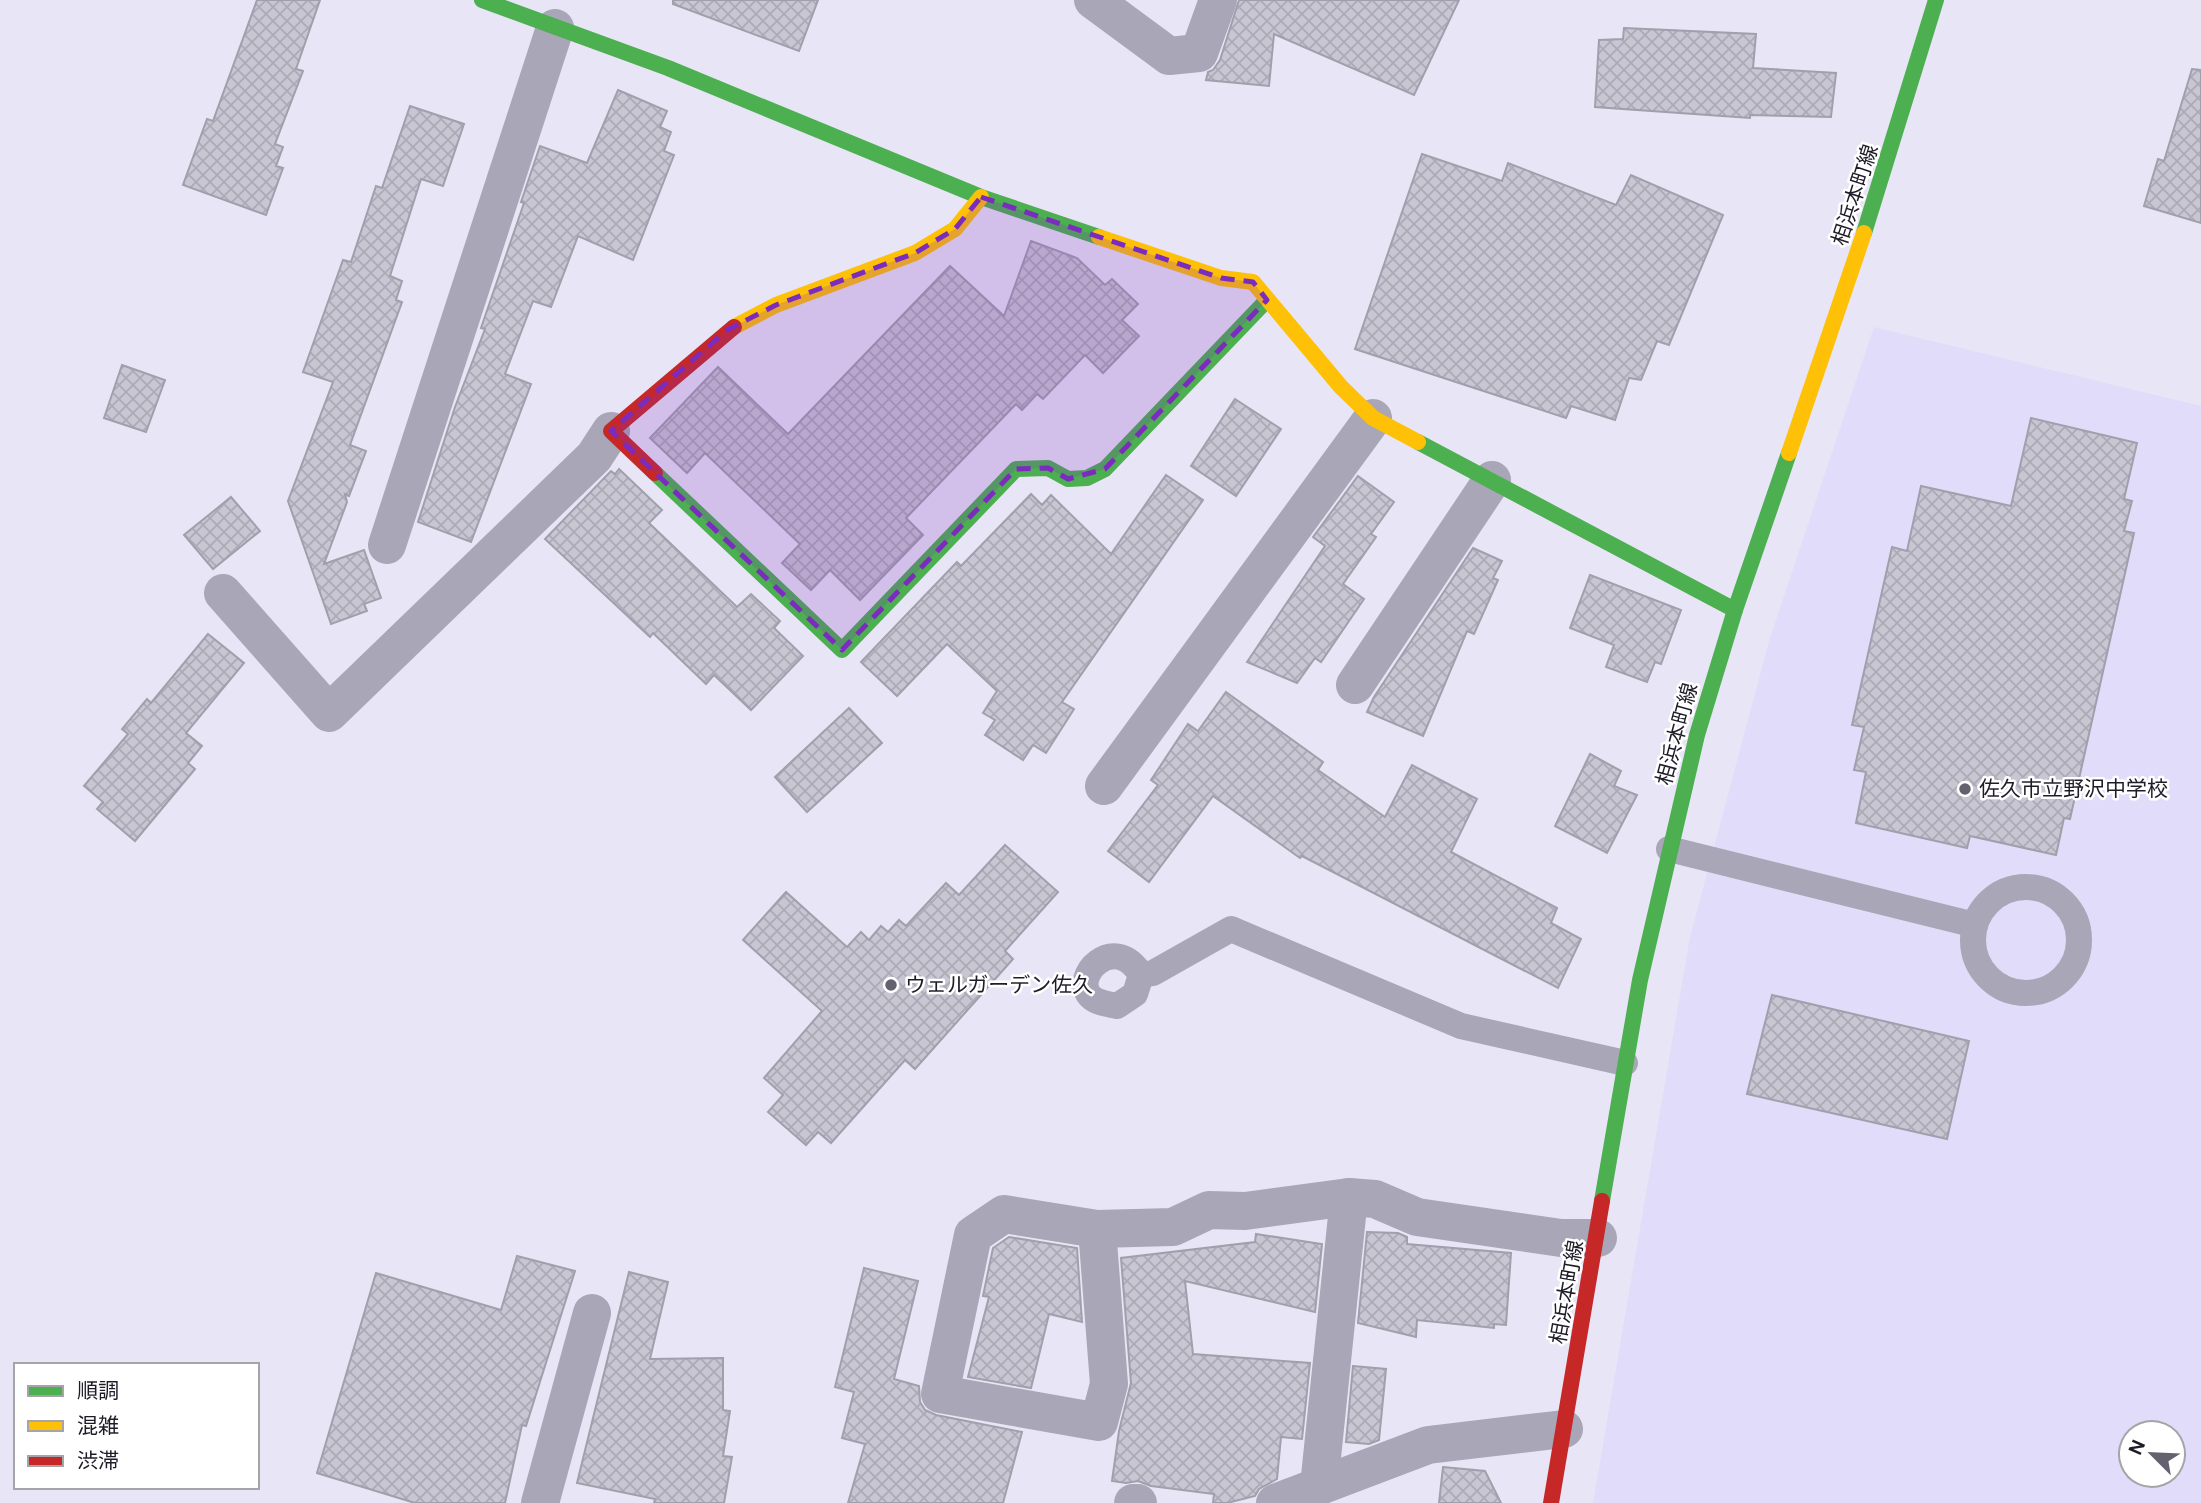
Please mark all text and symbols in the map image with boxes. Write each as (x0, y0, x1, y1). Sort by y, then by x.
street label: 相浜本町線 (1825, 141, 1885, 249)
street label: 相浜本町線 (1650, 680, 1704, 788)
place label: 佐久市立野沢中学校 (1979, 775, 2168, 803)
marker: 佐久市立野沢中学校 (1957, 781, 1973, 797)
place label: ウェルガーデン佐久 (905, 971, 1093, 999)
marker: ウェルガーデン佐久 (883, 977, 899, 993)
street label: 相浜本町線 (1544, 1238, 1590, 1346)
legend (14, 1363, 259, 1489)
text: 順調 (77, 1377, 119, 1405)
text: 混雑 (77, 1412, 119, 1440)
north arrow (2117, 1419, 2187, 1489)
text: N (2123, 1436, 2151, 1459)
text: 渋滞 (77, 1447, 119, 1475)

